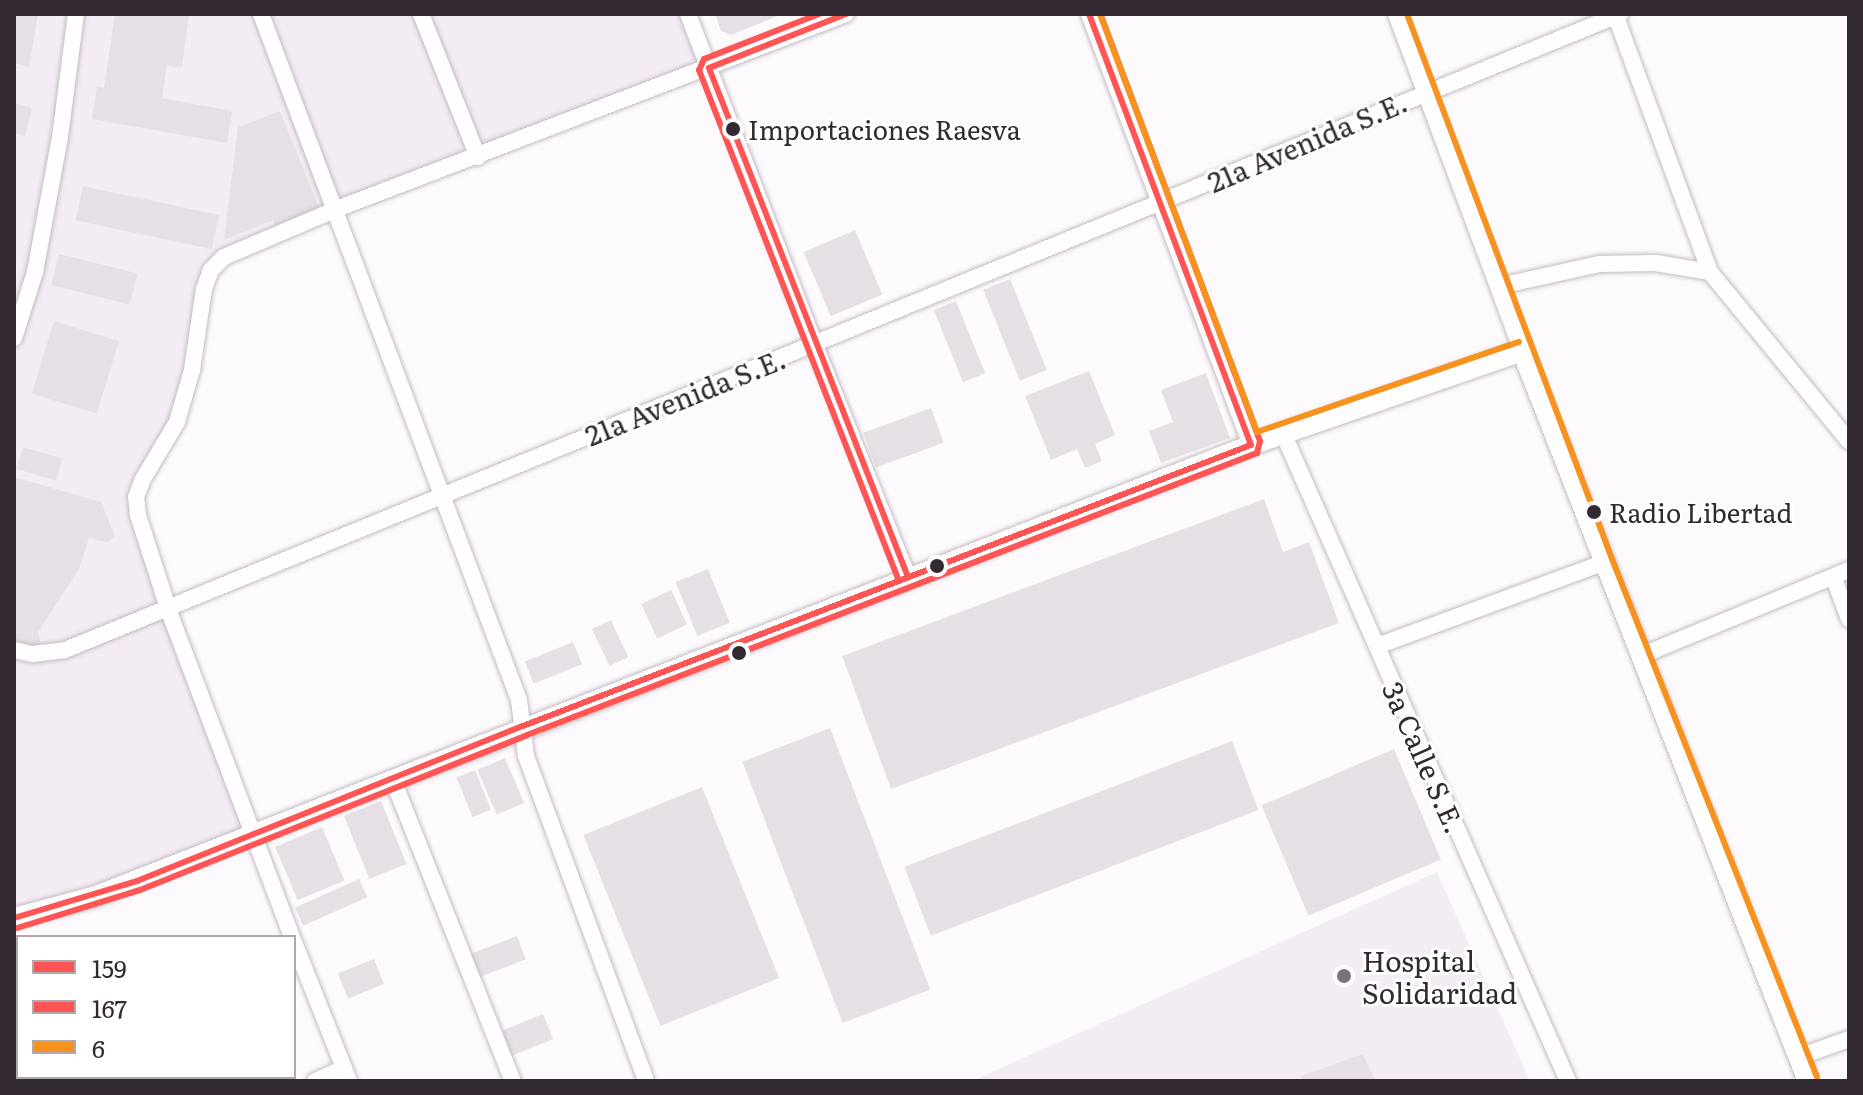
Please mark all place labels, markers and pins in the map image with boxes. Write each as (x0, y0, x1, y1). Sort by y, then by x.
place label: Importaciones Raesva (748, 113, 1021, 145)
marker: Importaciones Raesva (725, 121, 741, 137)
place label: Radio Libertad (1609, 496, 1792, 528)
marker: Radio Libertad (1586, 504, 1602, 520)
unlabelled marker (929, 558, 945, 574)
unlabelled marker (731, 645, 747, 661)
place label: Hospital Solidaridad (1362, 943, 1517, 1009)
marker: Hospital Solidaridad (1333, 965, 1355, 987)

